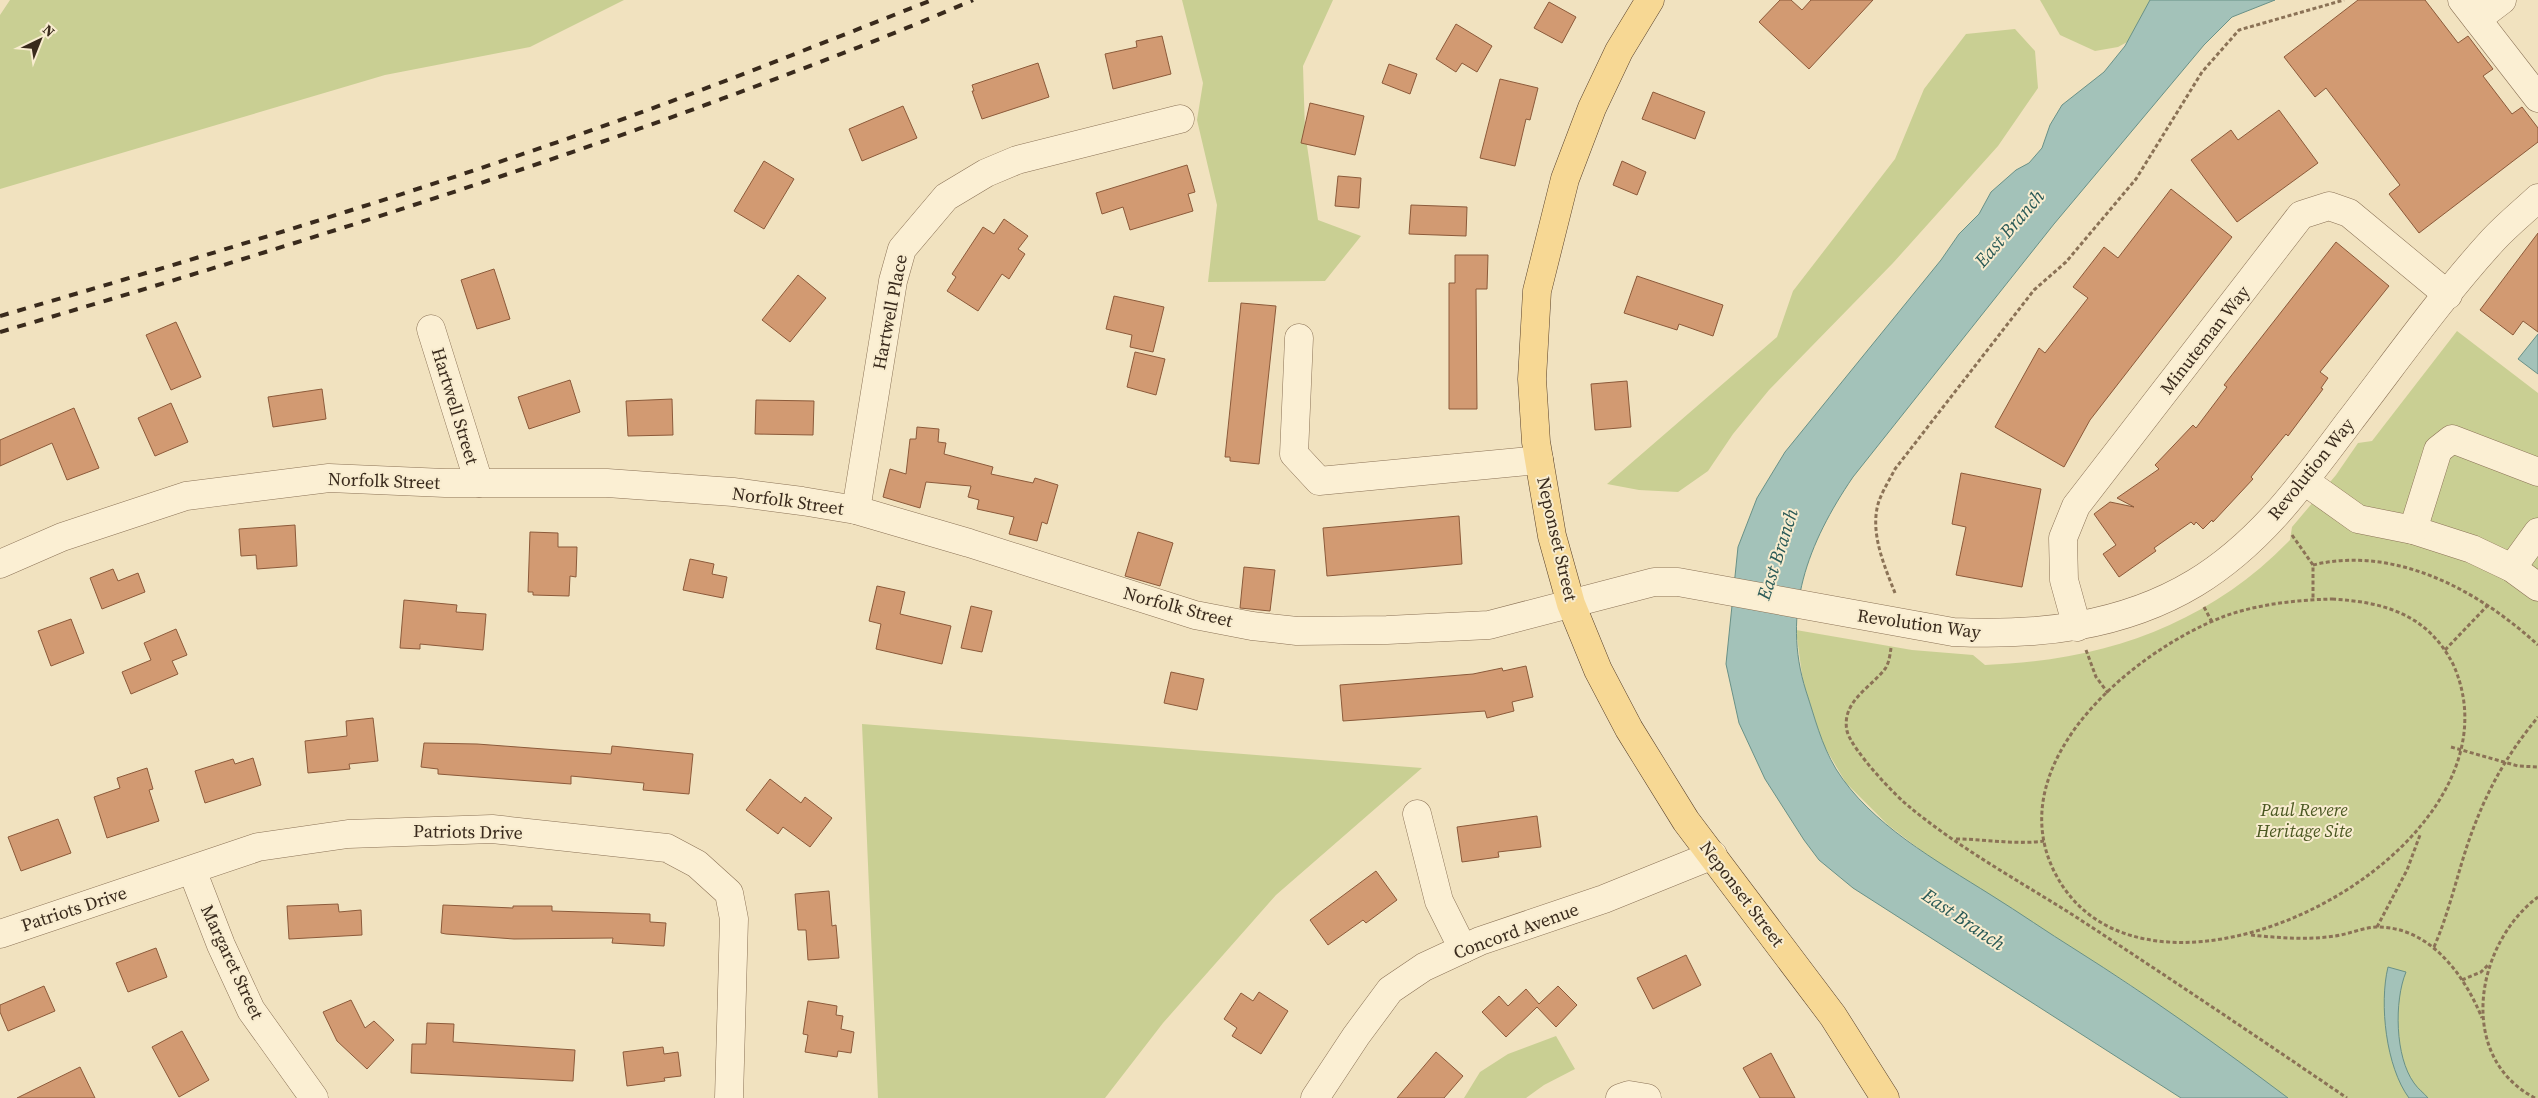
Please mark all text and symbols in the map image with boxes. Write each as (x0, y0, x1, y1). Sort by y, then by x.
north arrow (15, 15, 65, 65)
text: N (38, 20, 59, 41)
water label: East Branch (1967, 183, 2050, 273)
street label: Hartwell Place (866, 252, 913, 372)
street label: Minuteman Way (2154, 279, 2256, 399)
street label: Hartwell Street (426, 344, 485, 467)
street label: Revolution Way (2262, 412, 2360, 525)
street label: Norfolk Street (327, 466, 441, 495)
street label: Neponset Street (1531, 474, 1584, 604)
street label: Norfolk Street (731, 480, 846, 521)
water label: East Branch (1750, 504, 1804, 604)
street label: Norfolk Street (1121, 580, 1236, 633)
street label: Revolution Way (1856, 602, 1983, 645)
park label: Paul Revere Heritage Site (2255, 797, 2353, 843)
street label: Patriots Drive (413, 818, 523, 845)
street label: Neponset Street (1694, 836, 1791, 952)
street label: Patriots Drive (18, 880, 130, 937)
water label: East Branch (1917, 881, 2011, 957)
street label: Concord Avenue (1450, 896, 1582, 965)
street label: Margaret Street (195, 900, 270, 1023)

